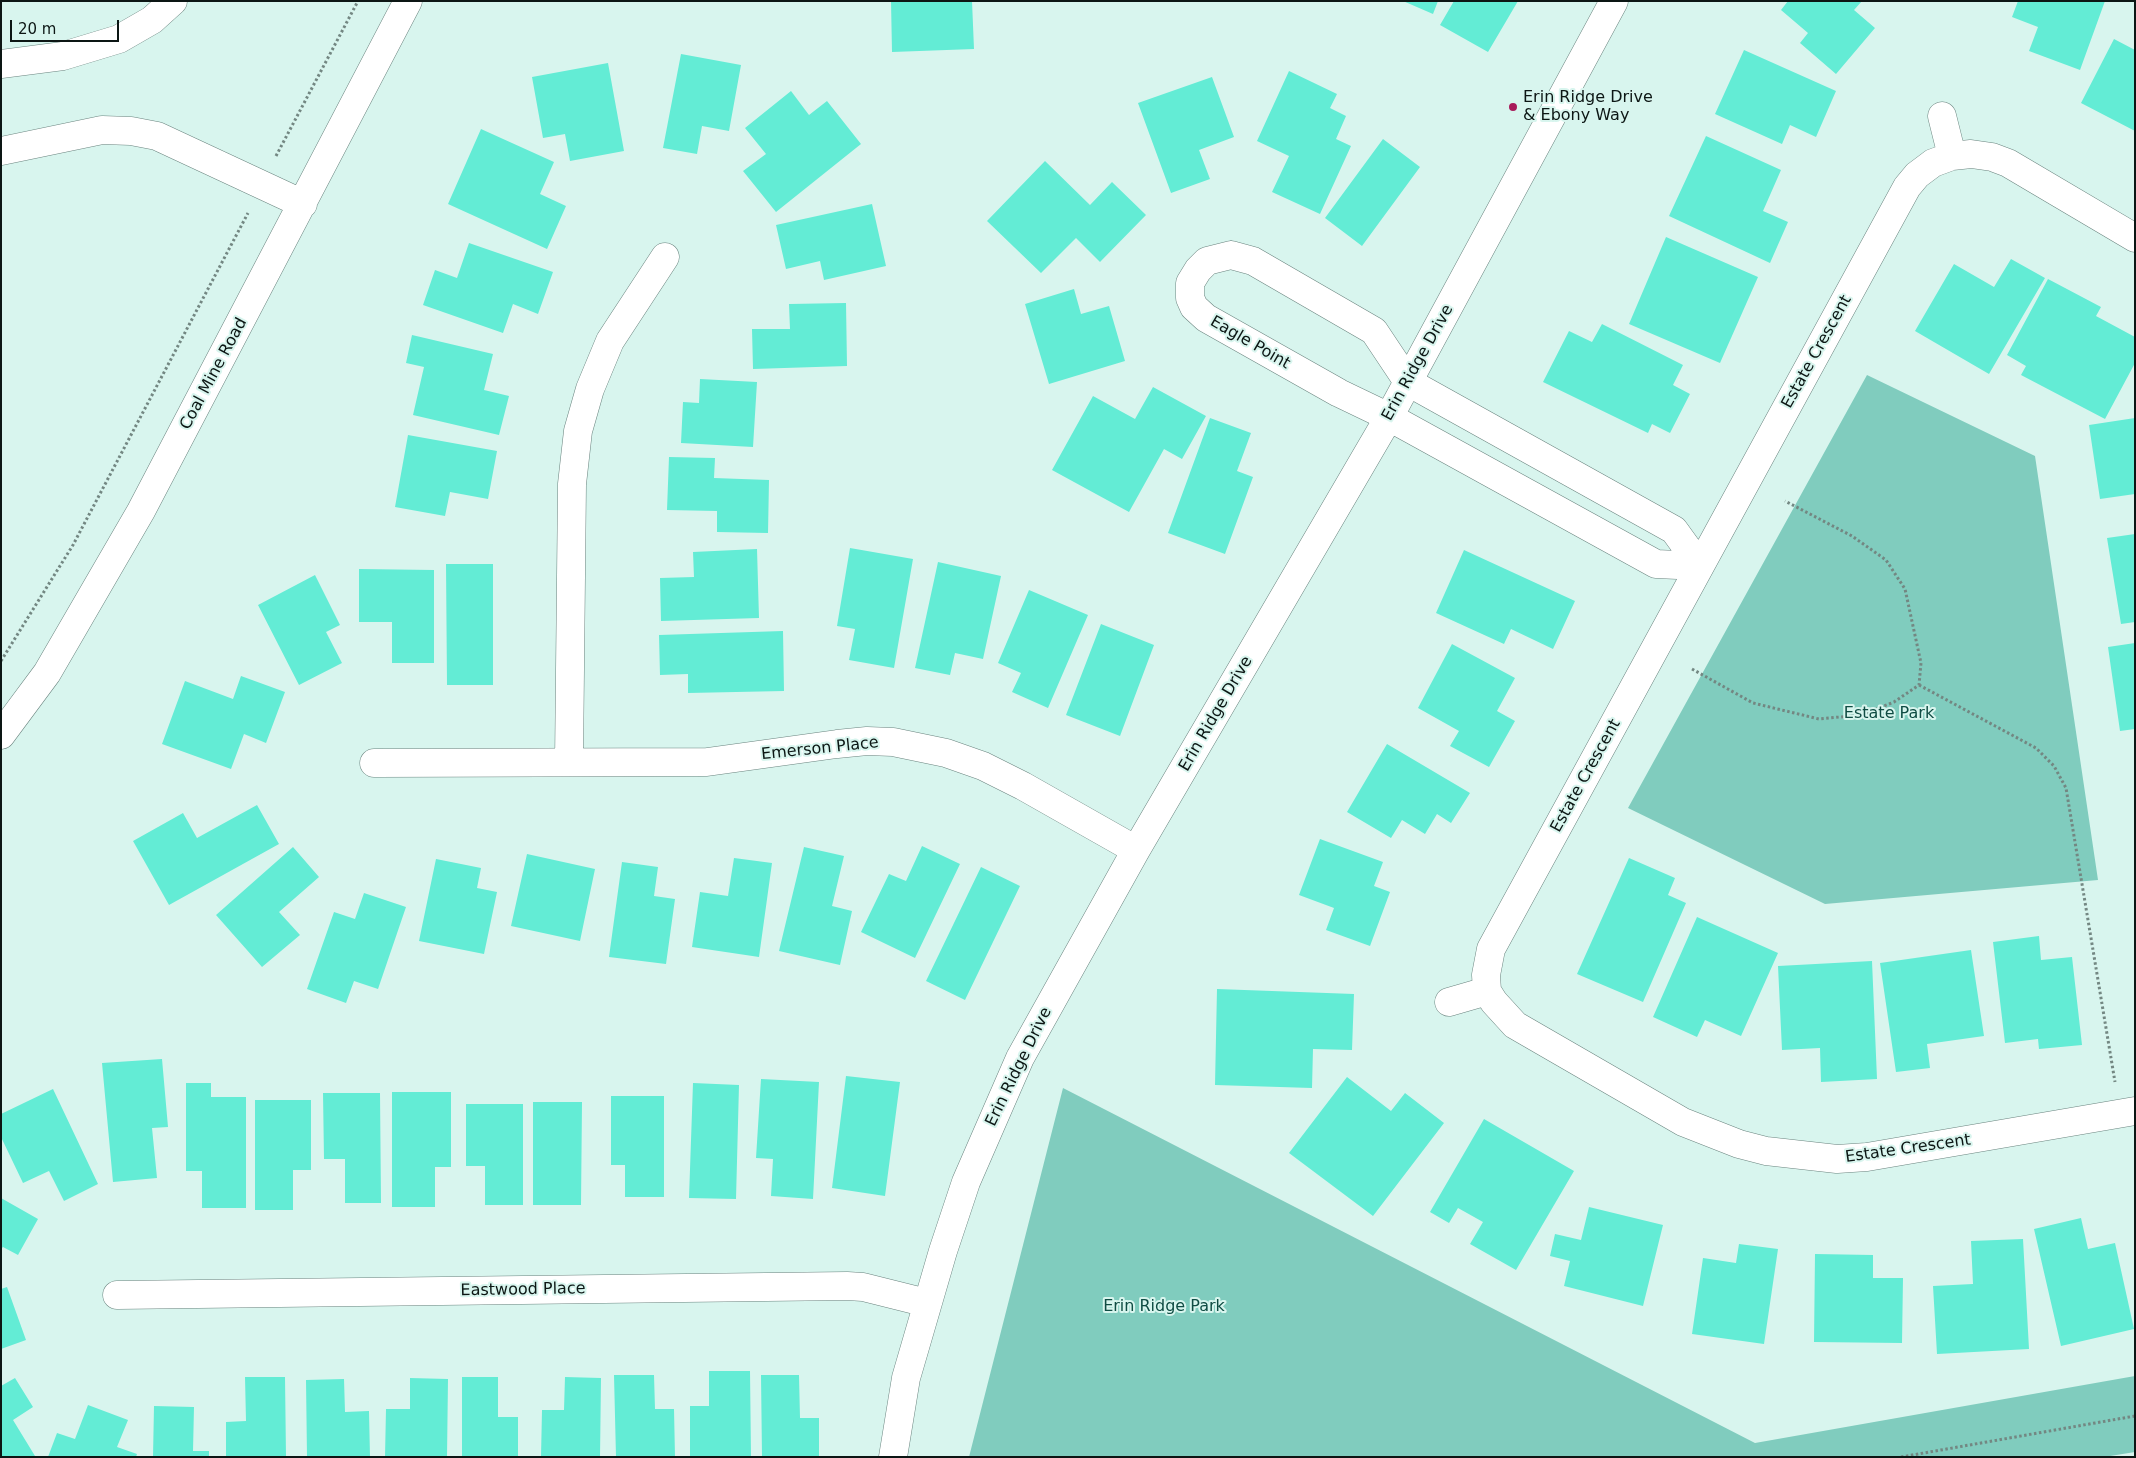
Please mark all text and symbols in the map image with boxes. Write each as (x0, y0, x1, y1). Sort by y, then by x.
scale bar (12, 10, 121, 42)
text: 20 m (18, 20, 56, 38)
place label: Erin Ridge Drive & Ebony Way (1523, 88, 1653, 126)
marker: Erin Ridge Drive & Ebony Way (1507, 101, 1519, 113)
street label: Estate Crescent (1778, 292, 1856, 412)
street label: Erin Ridge Drive (1378, 302, 1458, 424)
street label: Eagle Point (1207, 312, 1293, 374)
street label: Coal Mine Road (176, 315, 252, 433)
street label: Erin Ridge Drive (1175, 653, 1257, 775)
park label: Estate Park (1844, 704, 1934, 724)
street label: Estate Crescent (1547, 716, 1625, 836)
street label: Emerson Place (760, 733, 880, 765)
street label: Erin Ridge Drive (982, 1004, 1056, 1130)
street label: Estate Crescent (1844, 1131, 1972, 1167)
street label: Eastwood Place (460, 1279, 586, 1301)
park label: Erin Ridge Park (1103, 1297, 1225, 1317)

